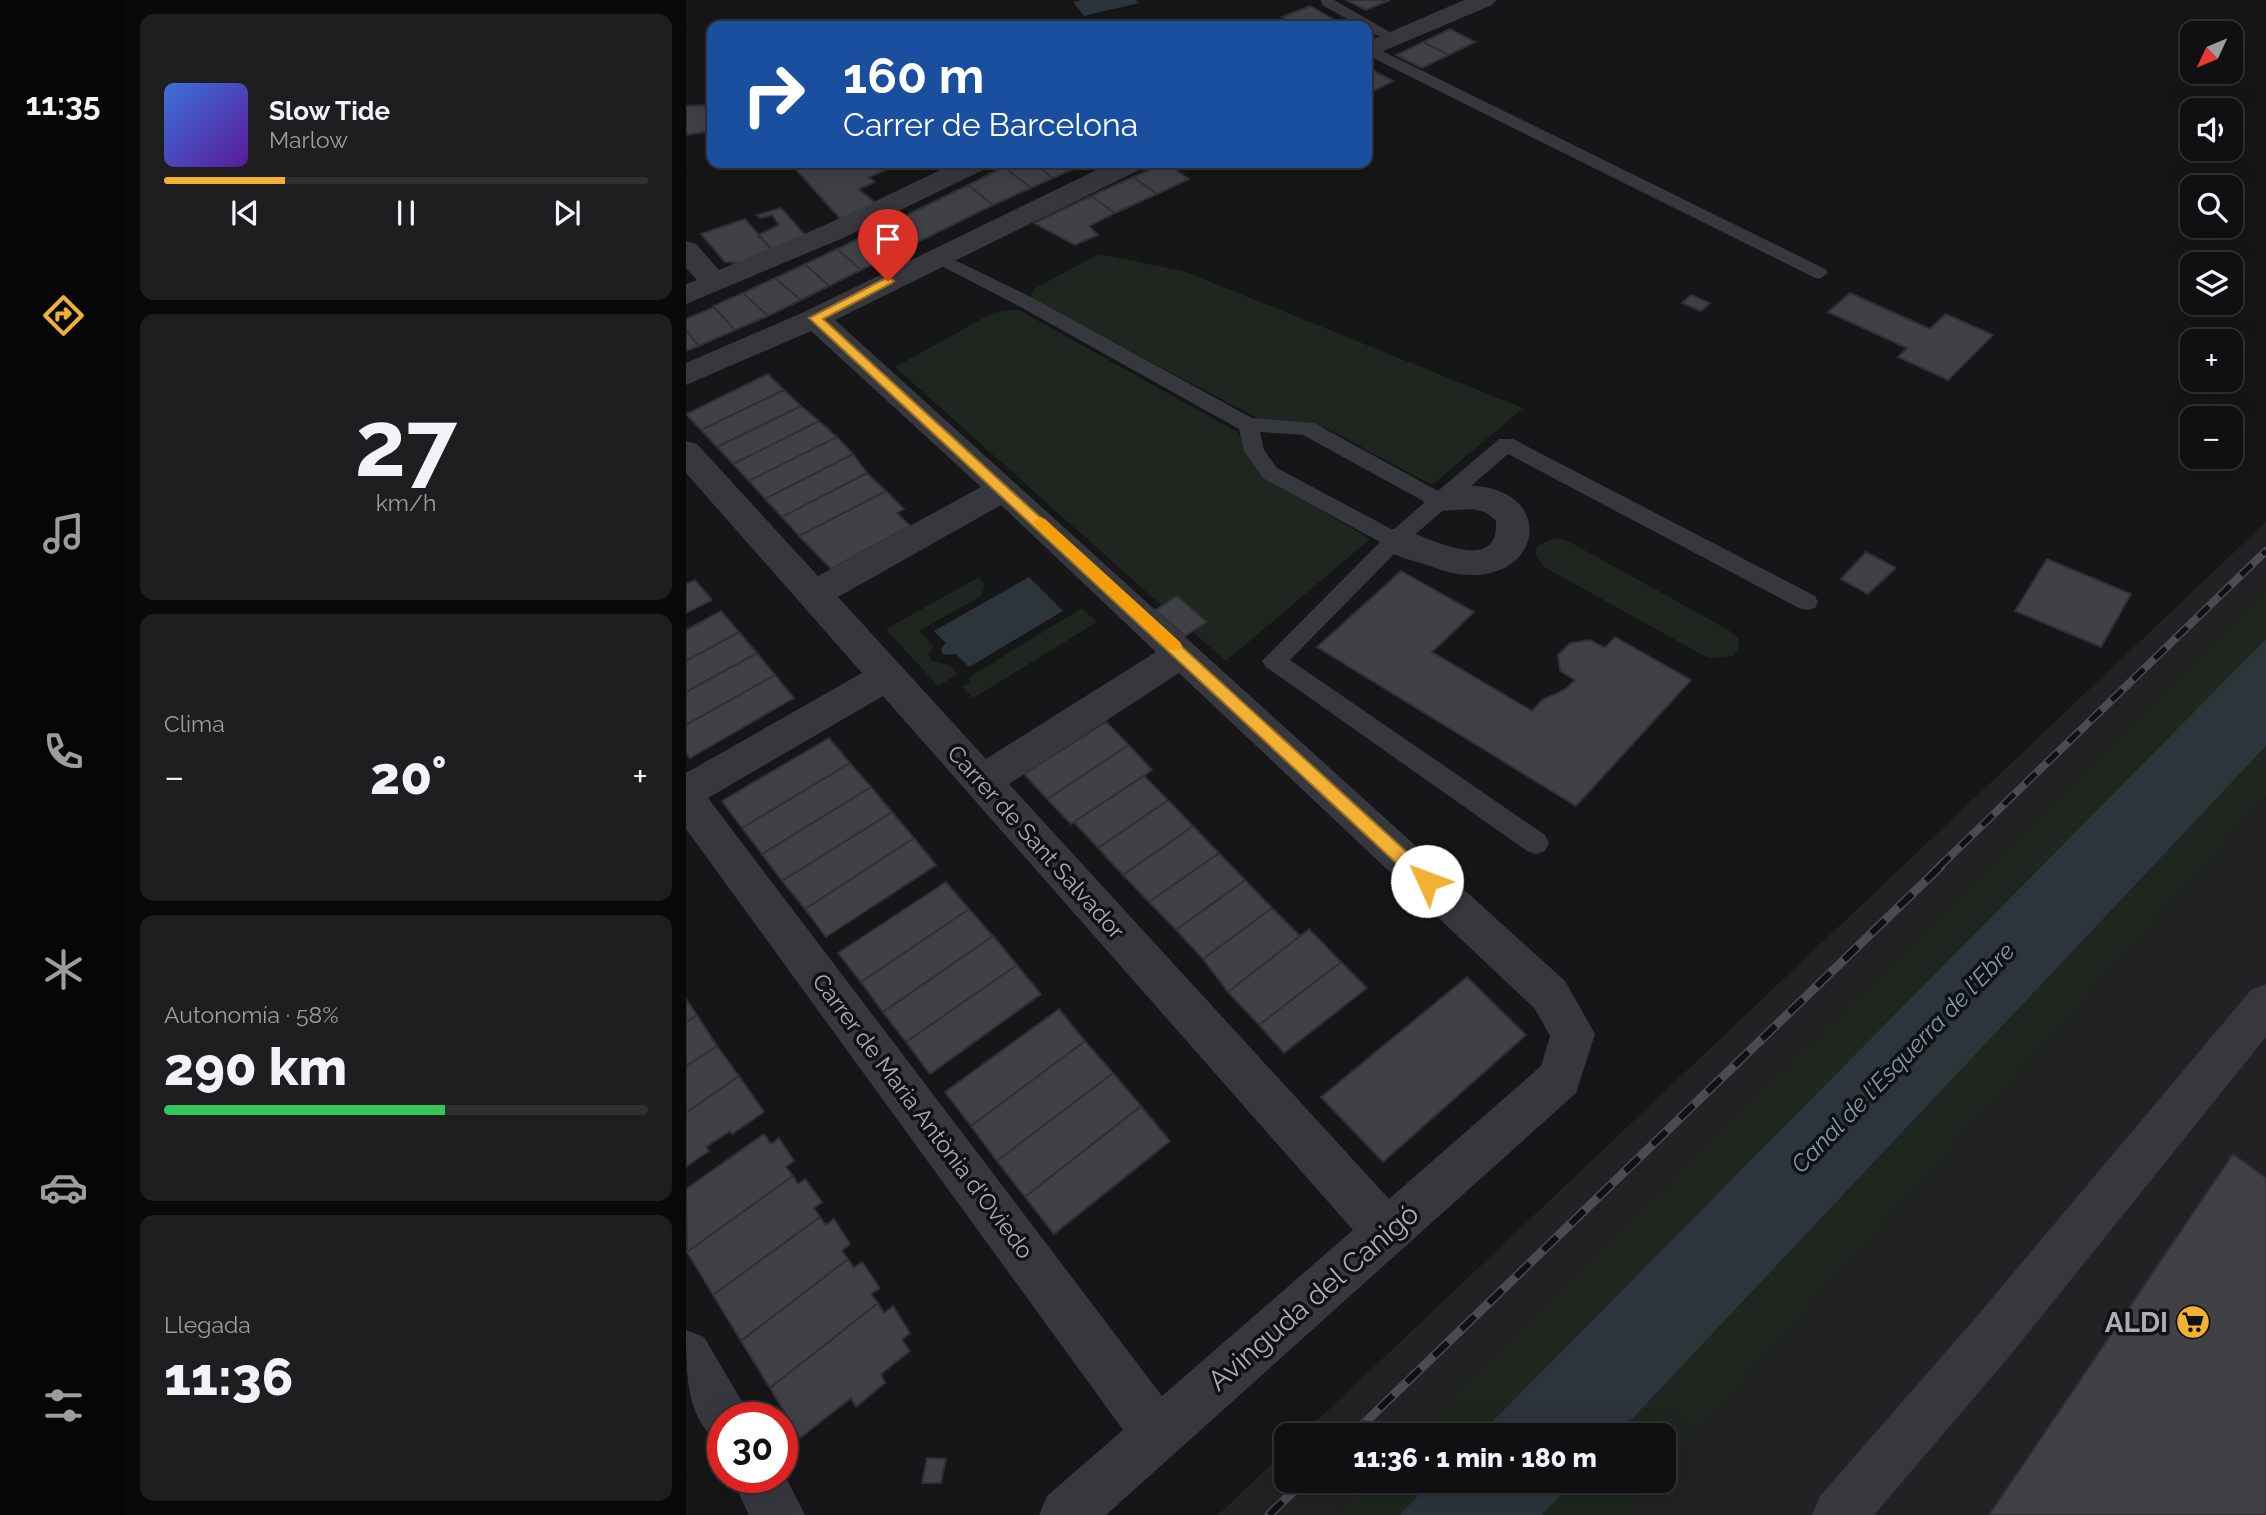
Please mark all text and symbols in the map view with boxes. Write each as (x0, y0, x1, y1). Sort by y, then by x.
north arrow (2180, 21, 2244, 84)
map controls (2180, 21, 2243, 469)
text: 160 m (843, 47, 984, 104)
icon: right (728, 49, 819, 140)
text: 11:35 (25, 85, 101, 122)
text: Slow Tide (269, 96, 390, 126)
button: sound (2180, 98, 2243, 161)
text: Carrer de Barcelona (843, 106, 1138, 143)
text: Marlow (269, 126, 348, 153)
button: search (2180, 175, 2243, 238)
icon: previous (226, 194, 264, 232)
icon: pause (387, 194, 425, 232)
icon: next (548, 194, 586, 232)
pin (858, 209, 918, 281)
icon: arrive (869, 220, 907, 258)
button: layers (2180, 252, 2243, 315)
icon: directions (39, 291, 88, 340)
button: + (2180, 329, 2243, 392)
text: 27 (355, 390, 457, 497)
button: − (2180, 406, 2243, 469)
text: km/h (376, 489, 436, 516)
icon: music (39, 509, 88, 558)
text: Clima (164, 710, 225, 737)
icon: phone (39, 727, 88, 776)
street label: Carrer de Sant Salvador (942, 739, 1130, 944)
text: 20° (370, 745, 447, 806)
text: − (164, 754, 184, 799)
text: + (632, 754, 648, 799)
position arrow (1390, 844, 1464, 918)
water label: Canal de l'Esquerra de l'Ebre (1785, 937, 2020, 1179)
icon: climate (39, 945, 88, 994)
street label: Carrer de Maria Antònia d'Oviedo (807, 968, 1039, 1263)
text: Autonomía · 58% (164, 1001, 339, 1028)
text: 290 km (164, 1036, 347, 1097)
icon: car (39, 1163, 88, 1212)
street label: Avinguda del Canigó (1201, 1197, 1425, 1398)
supermarket icon: ALDI (2174, 1303, 2212, 1341)
place label: ALDI (2105, 1306, 2168, 1339)
text: Llegada (164, 1311, 251, 1338)
text: 11:36 (164, 1346, 293, 1407)
icon: filters (39, 1381, 88, 1430)
speed limit sign: 30 (707, 1402, 798, 1493)
text: 11:36 · 1 min · 180 m (1353, 1443, 1597, 1473)

